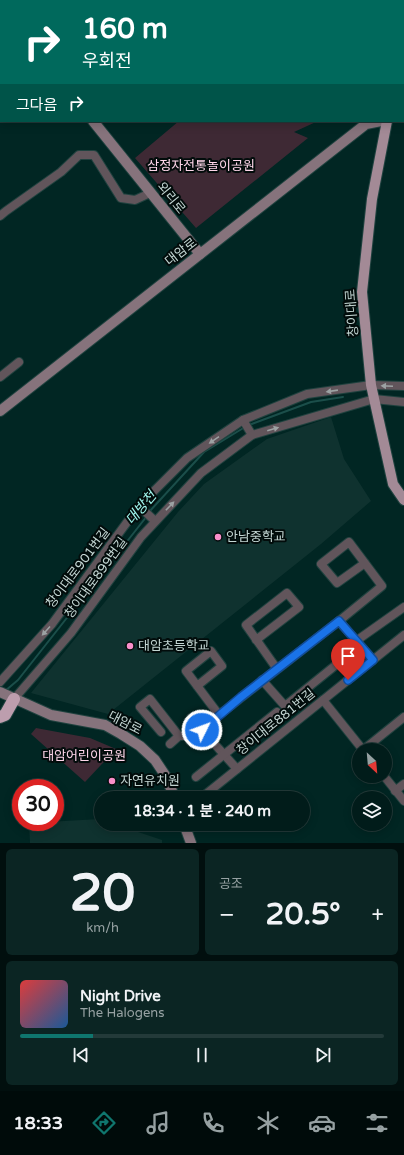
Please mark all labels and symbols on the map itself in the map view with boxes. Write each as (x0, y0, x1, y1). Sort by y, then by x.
park label: 삼정자전통놀이공원 (147, 158, 255, 174)
street label: 외리로 (153, 179, 189, 217)
street label: 대암로 (162, 235, 200, 269)
street label: 창이대로 (342, 289, 362, 337)
one-way arrow (380, 383, 393, 389)
one-way arrow (326, 388, 338, 394)
one-way arrow (267, 426, 279, 432)
one-way arrow (208, 436, 219, 444)
water label: 대방천 (122, 487, 161, 528)
one-way arrow (165, 501, 175, 511)
street label: 창이대로901번길 (43, 525, 113, 611)
place label: 안남중학교 (226, 529, 286, 545)
marker: 안남중학교 (213, 532, 223, 542)
street label: 창이대로899번길 (61, 534, 131, 622)
one-way arrow (41, 625, 50, 636)
place label: 대암초등학교 (138, 638, 210, 654)
pin (331, 639, 365, 680)
marker: 대암초등학교 (125, 641, 135, 651)
street label: 창이대로881번길 (234, 685, 318, 759)
street label: 대암로 (105, 708, 145, 738)
position arrow (181, 709, 223, 751)
north arrow (352, 743, 392, 783)
park label: 대암어린이공원 (42, 748, 126, 764)
place label: 자연유치원 (120, 773, 180, 789)
marker: 자연유치원 (107, 776, 117, 786)
speed limit sign: 30 (12, 779, 64, 831)

